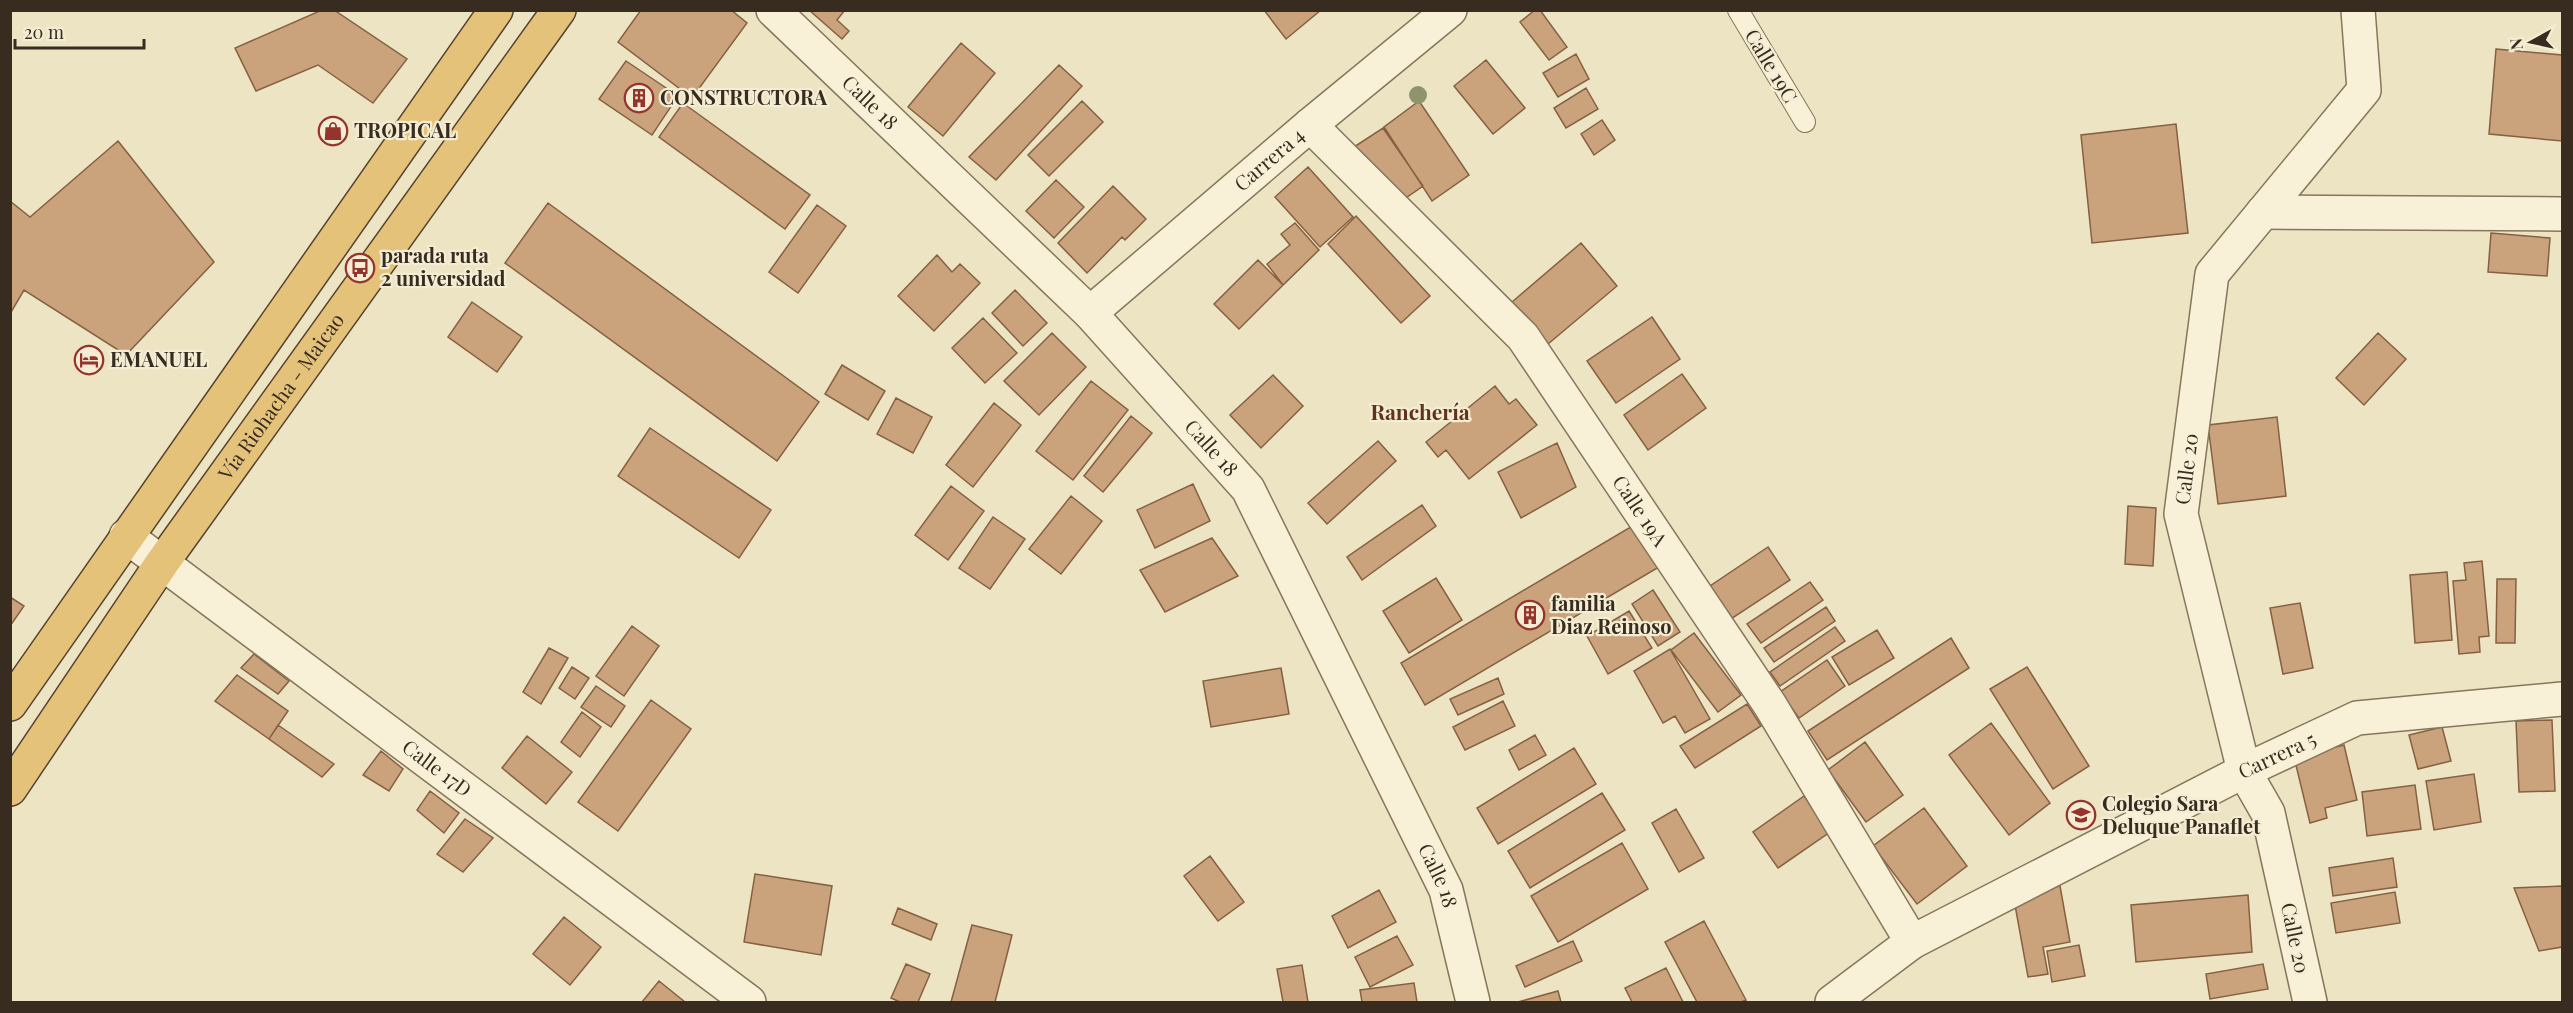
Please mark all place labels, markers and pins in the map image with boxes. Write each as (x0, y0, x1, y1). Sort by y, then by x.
building icon: CONSTRUCTORA (623, 82, 655, 114)
place label: CONSTRUCTORA (660, 83, 828, 110)
shop icon: TROPICAL (317, 115, 349, 147)
place label: TROPICAL (354, 116, 456, 143)
place label: parada ruta 2 universidad (381, 241, 506, 291)
bus stop icon: parada ruta 2 universidad (344, 252, 376, 284)
hotel icon: EMANUEL (73, 344, 105, 376)
place label: EMANUEL (110, 345, 207, 372)
place label: familia Diaz Reinoso (1551, 589, 1672, 639)
building icon: familia Diaz Reinoso (1514, 599, 1546, 631)
place label: Colegio Sara Deluque Panaflet (2102, 789, 2261, 839)
school or university icon: Colegio Sara Deluque Panaflet (2065, 799, 2097, 831)

